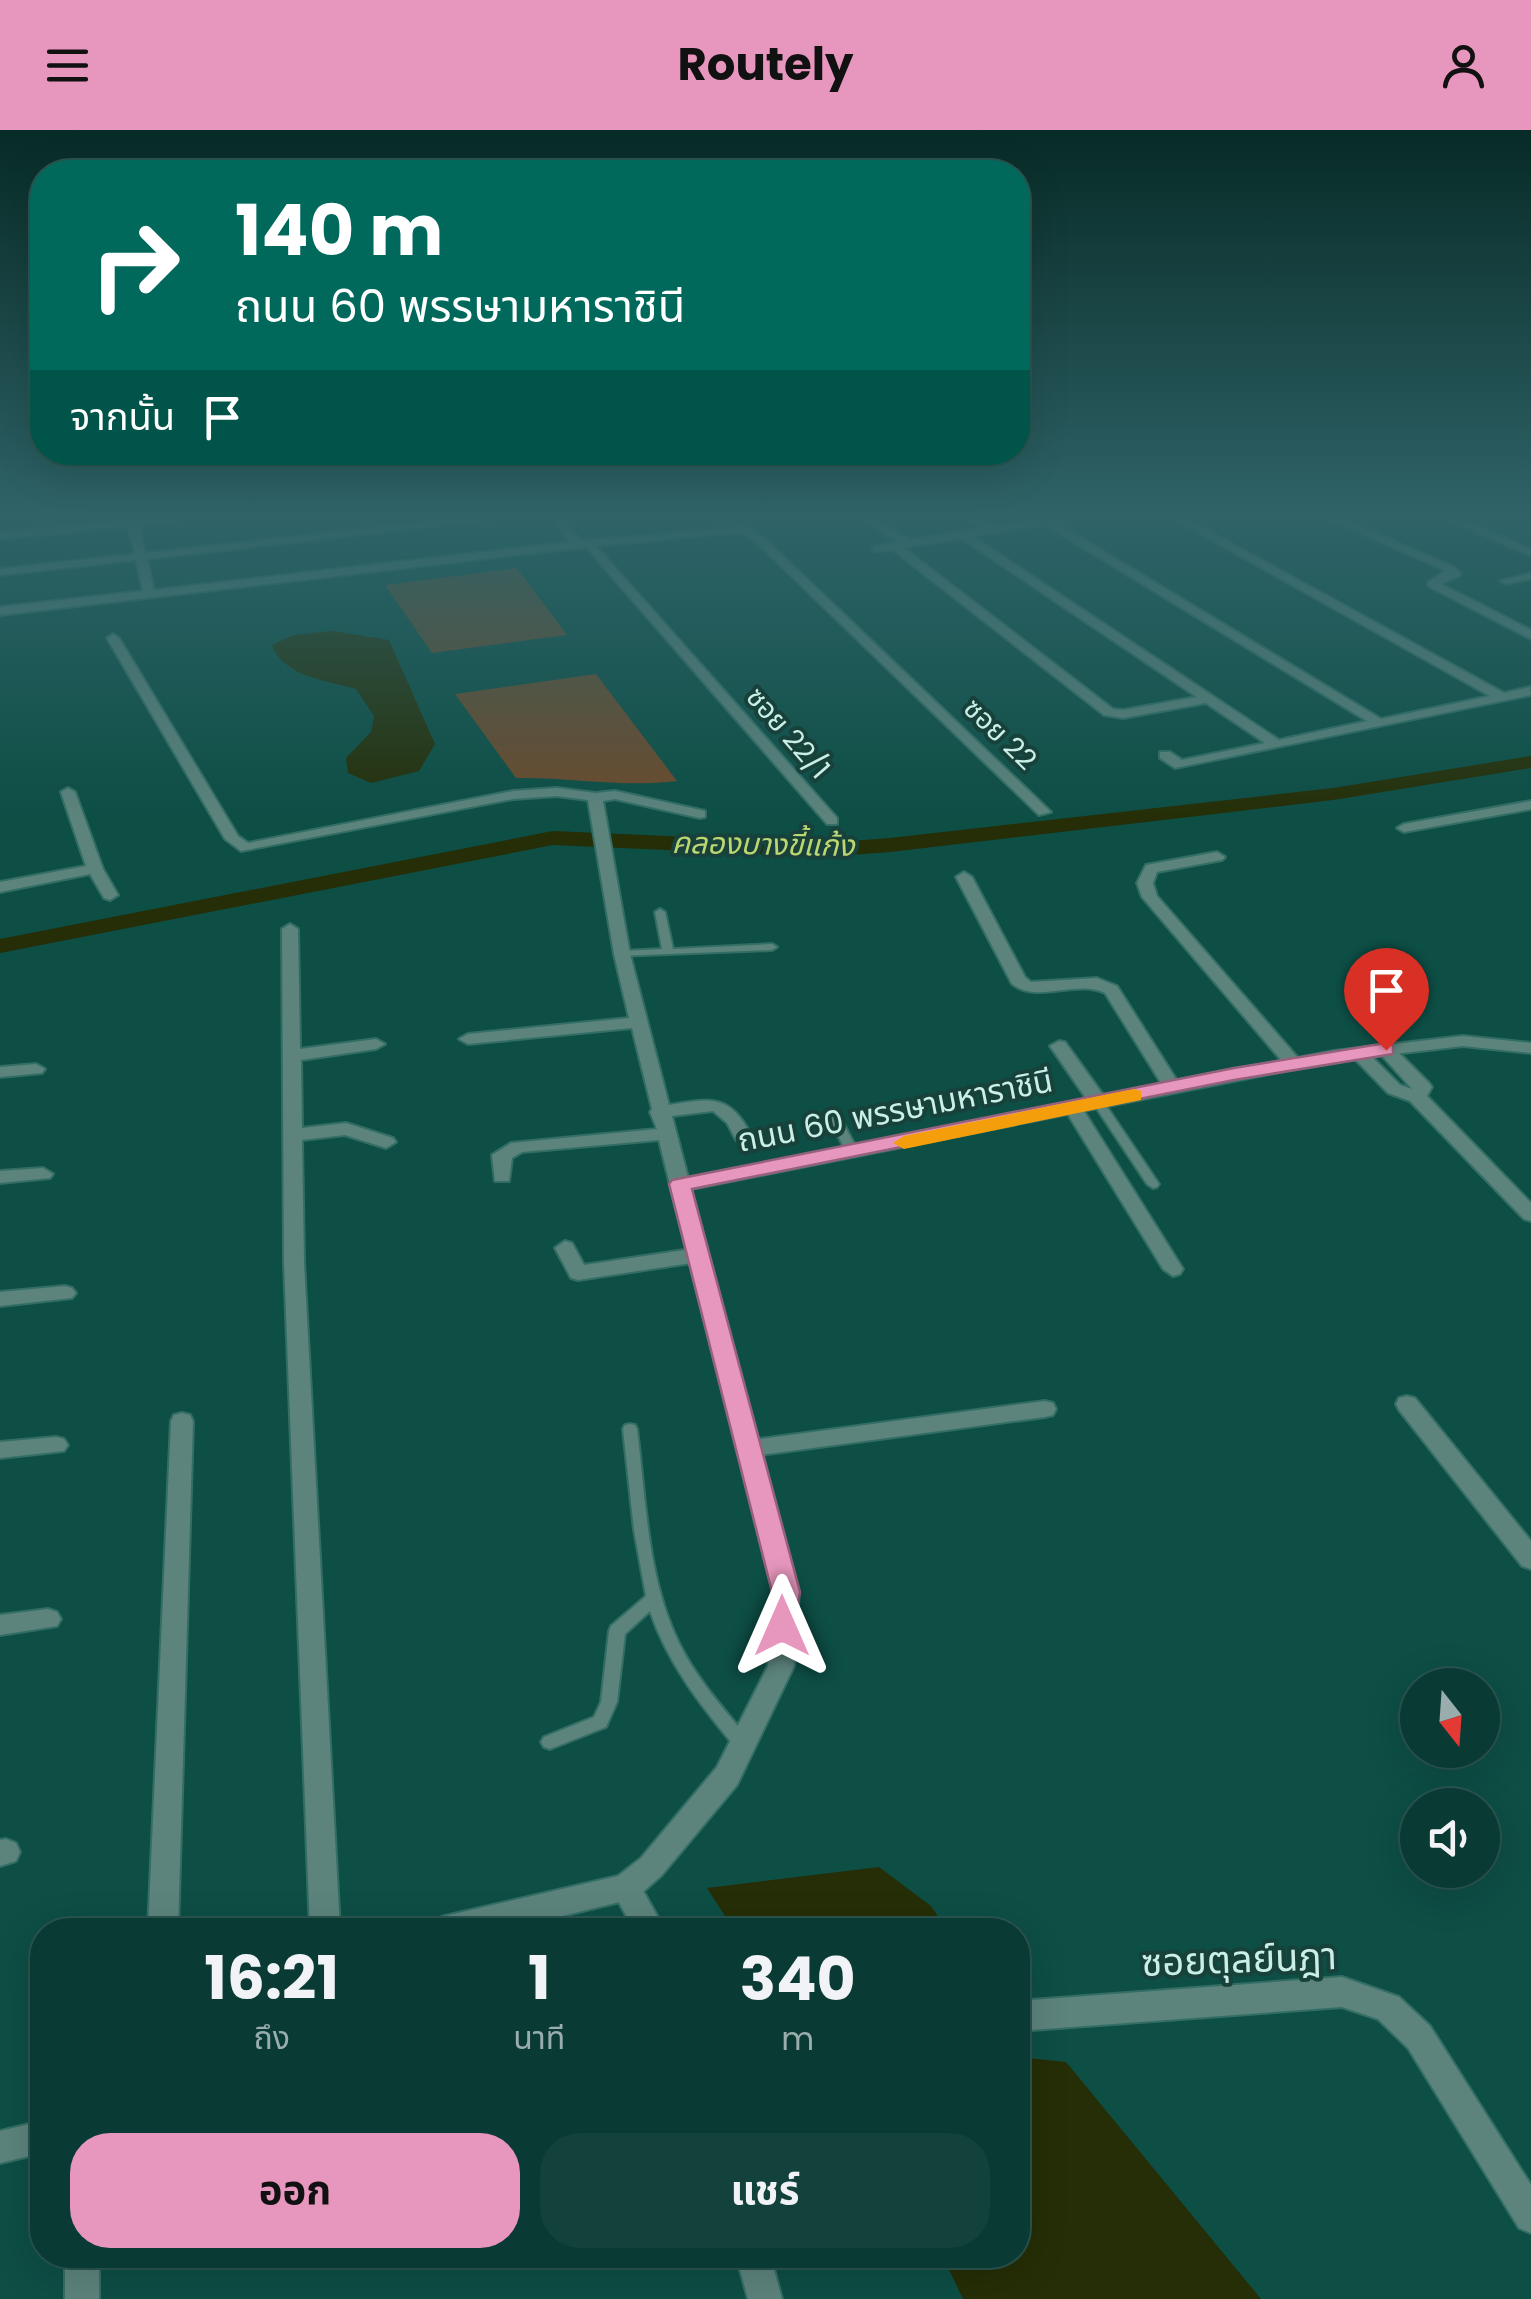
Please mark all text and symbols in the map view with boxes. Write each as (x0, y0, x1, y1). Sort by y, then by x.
text: Routely (677, 33, 854, 96)
icon: menu (40, 38, 95, 93)
icon: person (1436, 38, 1491, 93)
text: 140 m (235, 181, 443, 280)
icon: right (70, 200, 200, 330)
text: ถนน 60 พรรษามหาราชินี (235, 275, 685, 338)
text: จากนั้น (70, 390, 175, 443)
icon: arrive (195, 390, 250, 445)
street label: ซอย 22/1 (737, 679, 839, 787)
street label: ซอย 22 (955, 689, 1045, 779)
water label: คลองบางขี้แก้ง (671, 821, 857, 867)
pin (1344, 948, 1429, 1051)
icon: arrive (1359, 963, 1414, 1018)
street label: ถนน 60 พรรษามหาราชินี (734, 1057, 1056, 1163)
position arrow (730, 1574, 834, 1678)
north arrow (1400, 1668, 1500, 1768)
map controls (1400, 1668, 1500, 1888)
button: sound (1400, 1788, 1500, 1888)
street label: ซอยตุลย์นฎา (1140, 1929, 1338, 1989)
text: 16:21 (204, 1936, 339, 2020)
text: 1 (528, 1936, 551, 2020)
text: 340 (740, 1937, 856, 2021)
text: ถึง (253, 2015, 290, 2060)
text: นาที (513, 2015, 565, 2060)
text: m (781, 2016, 814, 2061)
button: ออก (70, 2133, 520, 2248)
button: แชร์ (540, 2133, 990, 2248)

